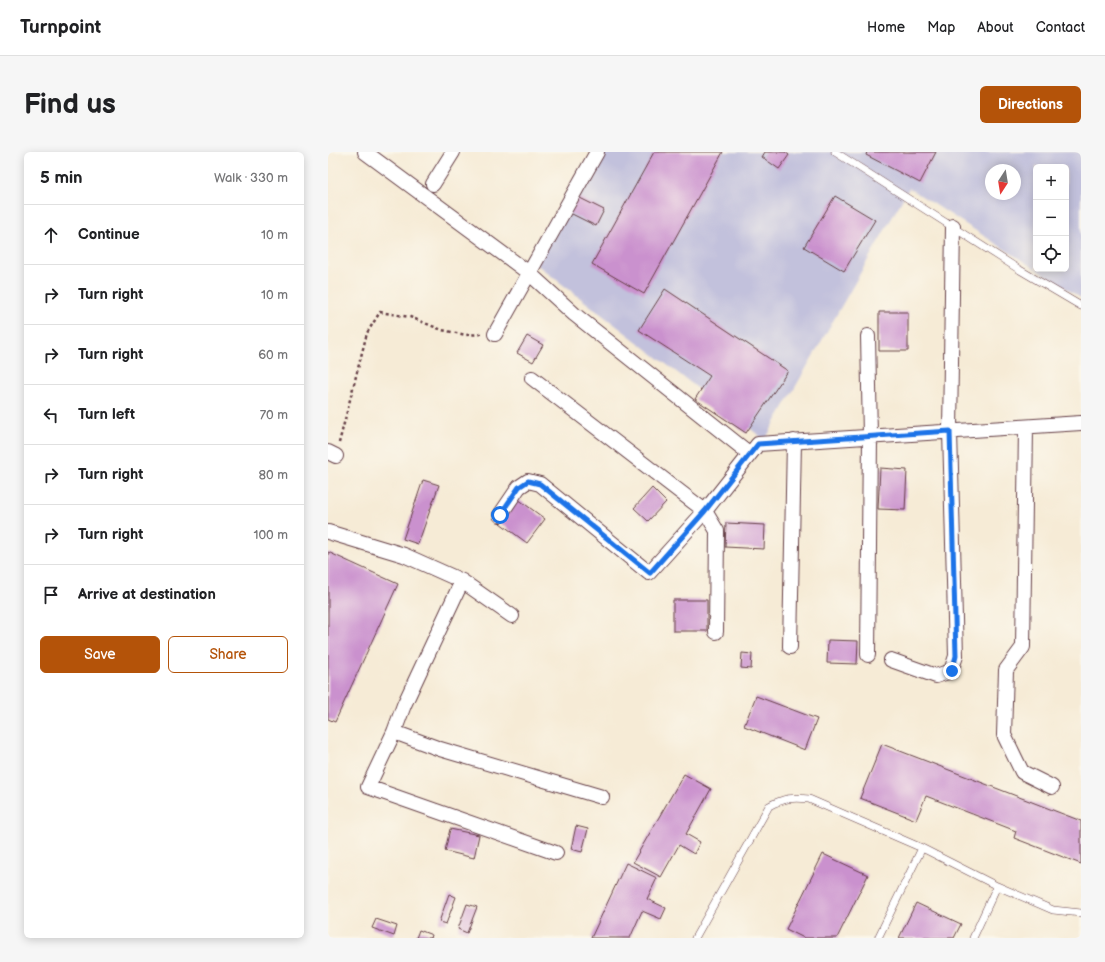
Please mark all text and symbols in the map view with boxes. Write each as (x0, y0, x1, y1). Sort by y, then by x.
text: Turnpoint (20, 16, 101, 39)
text: Home (867, 19, 905, 36)
text: Map (927, 19, 955, 36)
text: About (977, 19, 1014, 36)
text: Contact (1036, 19, 1085, 36)
button: Directions (980, 86, 1081, 123)
text: Find us (24, 88, 116, 121)
north arrow (985, 164, 1021, 200)
map controls (1033, 164, 1069, 272)
button: + (1033, 164, 1069, 200)
text: 5 min (40, 168, 83, 188)
text: Walk · 330 m (214, 170, 288, 186)
button: − (1033, 200, 1069, 236)
icon: ahead (40, 224, 62, 246)
text: Continue (78, 225, 140, 244)
text: 10 m (261, 227, 288, 243)
button: locate (1033, 236, 1069, 272)
icon: right (40, 284, 62, 306)
text: Turn right (78, 285, 143, 304)
text: 10 m (261, 287, 288, 303)
icon: right (40, 344, 62, 366)
text: Turn right (78, 345, 143, 364)
text: 60 m (258, 347, 288, 363)
icon: left (40, 404, 62, 426)
text: Turn left (78, 405, 135, 424)
text: 70 m (260, 407, 288, 423)
icon: right (40, 464, 62, 486)
text: Turn right (78, 465, 143, 484)
text: 80 m (259, 467, 288, 483)
route start (491, 506, 509, 524)
icon: right (40, 524, 62, 546)
text: Turn right (78, 525, 143, 544)
text: 100 m (253, 527, 288, 543)
icon: arrive (40, 584, 62, 606)
text: Arrive at destination (78, 585, 216, 604)
button: Save (40, 636, 160, 673)
button: Share (168, 636, 288, 673)
route end (943, 662, 961, 680)

